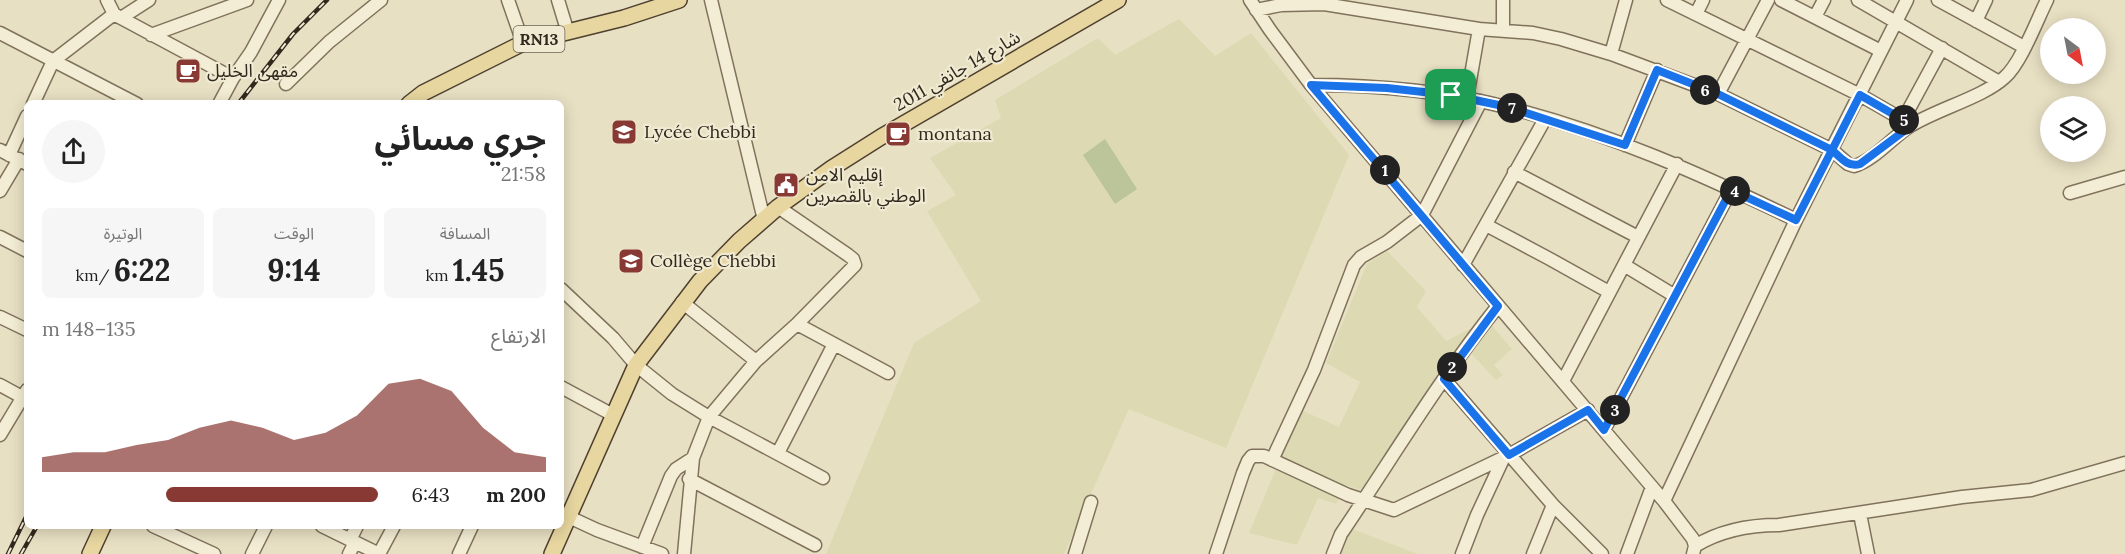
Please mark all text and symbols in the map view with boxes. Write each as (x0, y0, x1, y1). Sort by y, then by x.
north arrow (2040, 18, 2106, 84)
map controls (2040, 18, 2106, 162)
street label: شارع 14 جانفي 2011 (889, 25, 1026, 119)
road number: RN13 (514, 26, 564, 52)
cafe icon: مقهى الخليل (173, 56, 203, 86)
place label: مقهى الخليل (207, 59, 298, 82)
pin (1425, 69, 1476, 120)
pin: 6 (1690, 75, 1720, 105)
icon: arrive (1434, 78, 1467, 111)
text: 6 (1700, 80, 1710, 100)
pin: 7 (1497, 93, 1527, 123)
button: layers (2040, 96, 2106, 162)
text: 7 (1508, 98, 1516, 118)
pin: 5 (1889, 105, 1919, 135)
text: 5 (1900, 110, 1908, 130)
text: جري مسائي (374, 117, 546, 159)
school or university icon: Lycée Chebbi (609, 117, 639, 147)
cafe icon: montana (883, 119, 913, 149)
button: share (42, 120, 105, 183)
place label: Lycée Chebbi (644, 120, 756, 143)
place label: montana (918, 122, 992, 145)
pin: 1 (1370, 155, 1400, 185)
text: 1 (1382, 160, 1388, 180)
text: 21:58 (501, 161, 546, 186)
place label: إقليم الامن الوطني بالقصرين (806, 163, 926, 209)
public building icon: إقليم الامن الوطني بالقصرين (771, 170, 801, 200)
pin: 4 (1720, 176, 1750, 206)
text: 4 (1731, 181, 1739, 201)
text: الوتيرة (104, 223, 142, 243)
text: الوقت (274, 223, 314, 243)
text: المسافة (440, 223, 490, 243)
school or university icon: Collège Chebbi (616, 246, 646, 276)
place label: Collège Chebbi (650, 249, 776, 272)
text: 6:22 (114, 251, 170, 289)
text: 9:14 (267, 251, 321, 289)
text: 1.45 (453, 251, 504, 289)
text: /km (76, 265, 114, 285)
text: km (426, 265, 453, 285)
text: 135–148 m (42, 316, 136, 341)
text: الارتفاع (491, 323, 546, 348)
pin: 2 (1437, 352, 1467, 382)
text: 2 (1448, 357, 1456, 377)
pin: 3 (1600, 395, 1630, 425)
text: 3 (1611, 400, 1619, 420)
text: 6:43 (411, 482, 450, 507)
text: 200 m (486, 482, 546, 507)

